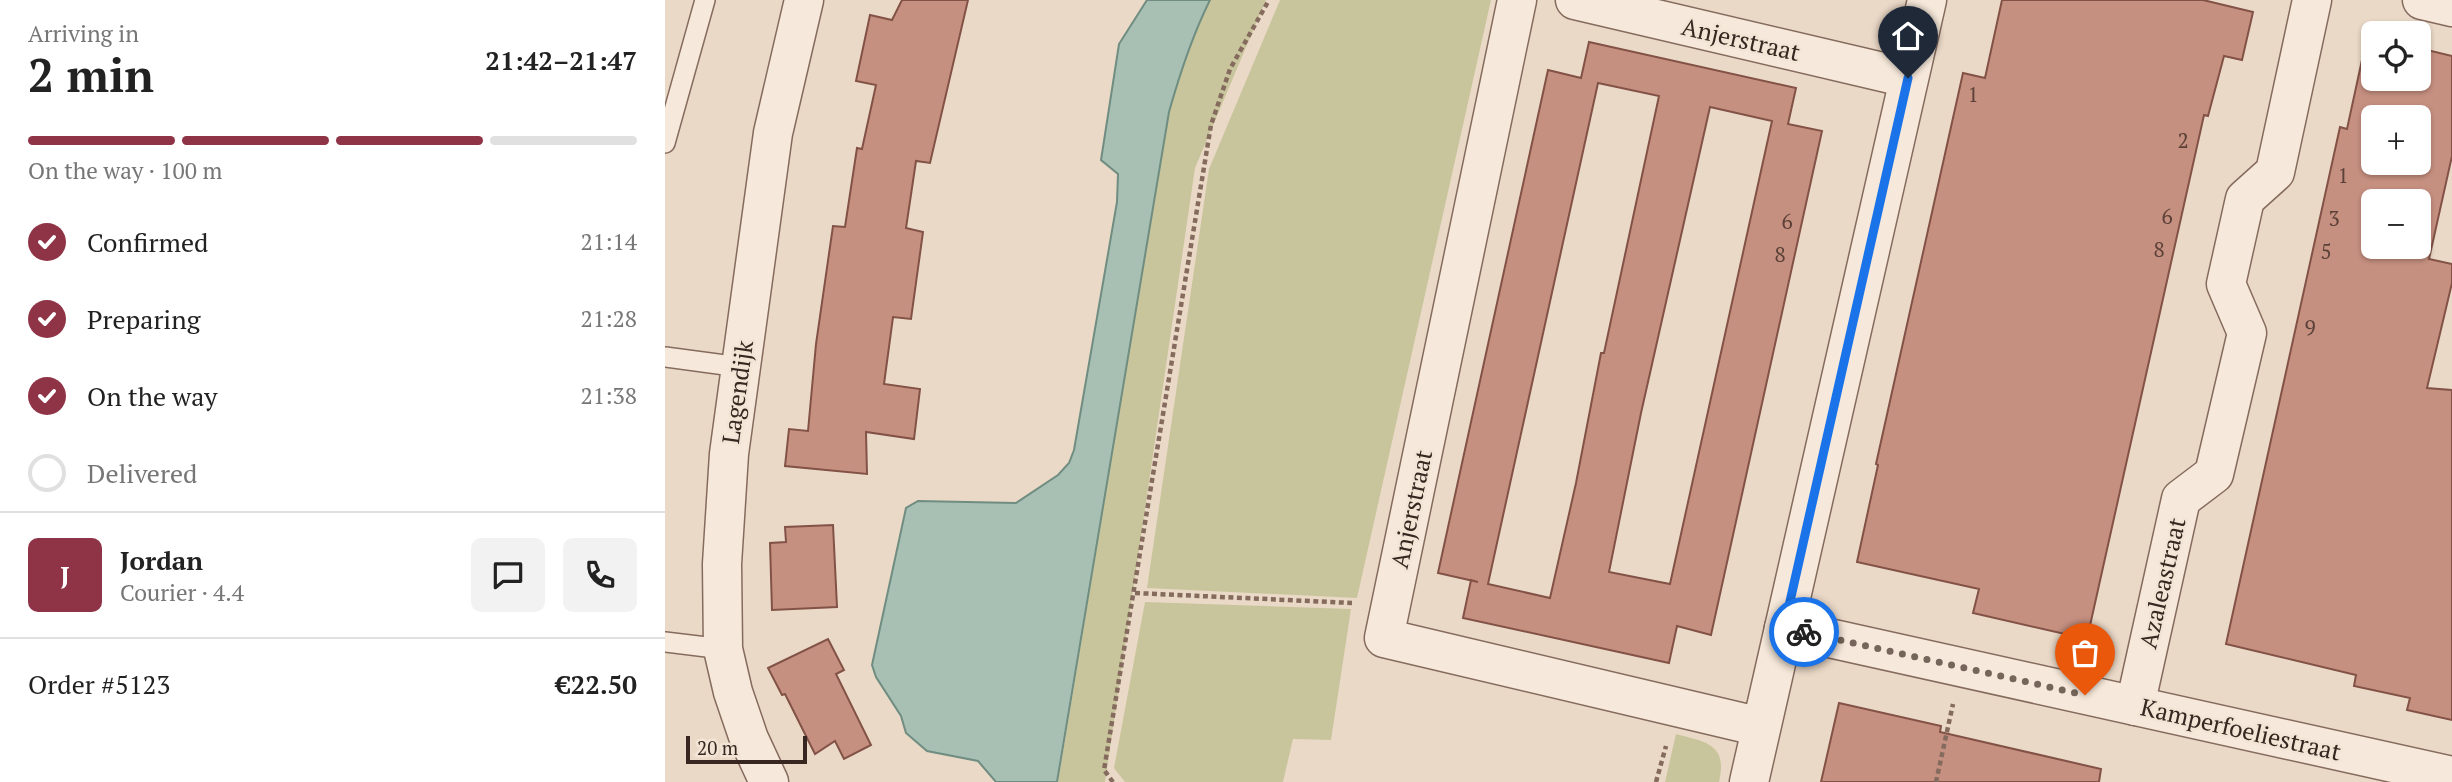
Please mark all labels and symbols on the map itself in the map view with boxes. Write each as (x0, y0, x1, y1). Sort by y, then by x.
pin (1878, 6, 1938, 78)
street label: Anjerstraat (1679, 10, 1803, 68)
house number: 1 (1967, 80, 1979, 108)
house number: 2 (2177, 126, 2189, 154)
house number: 1 (2337, 161, 2349, 189)
house number: 6 (2161, 202, 2173, 230)
house number: 3 (2328, 204, 2340, 232)
house number: 6 (1781, 207, 1793, 235)
house number: 8 (2153, 235, 2165, 263)
house number: 5 (2320, 237, 2332, 265)
house number: 8 (1774, 240, 1786, 268)
house number: 9 (2304, 313, 2316, 341)
street label: Lagendijk (714, 338, 760, 446)
street label: Anjerstraat (1383, 447, 1439, 571)
street label: Azaleastraat (2131, 514, 2193, 652)
courier (1769, 597, 1839, 667)
pin (2055, 623, 2115, 695)
street label: Kamperfoeliestraat (2138, 690, 2344, 768)
scale bar (686, 733, 807, 765)

